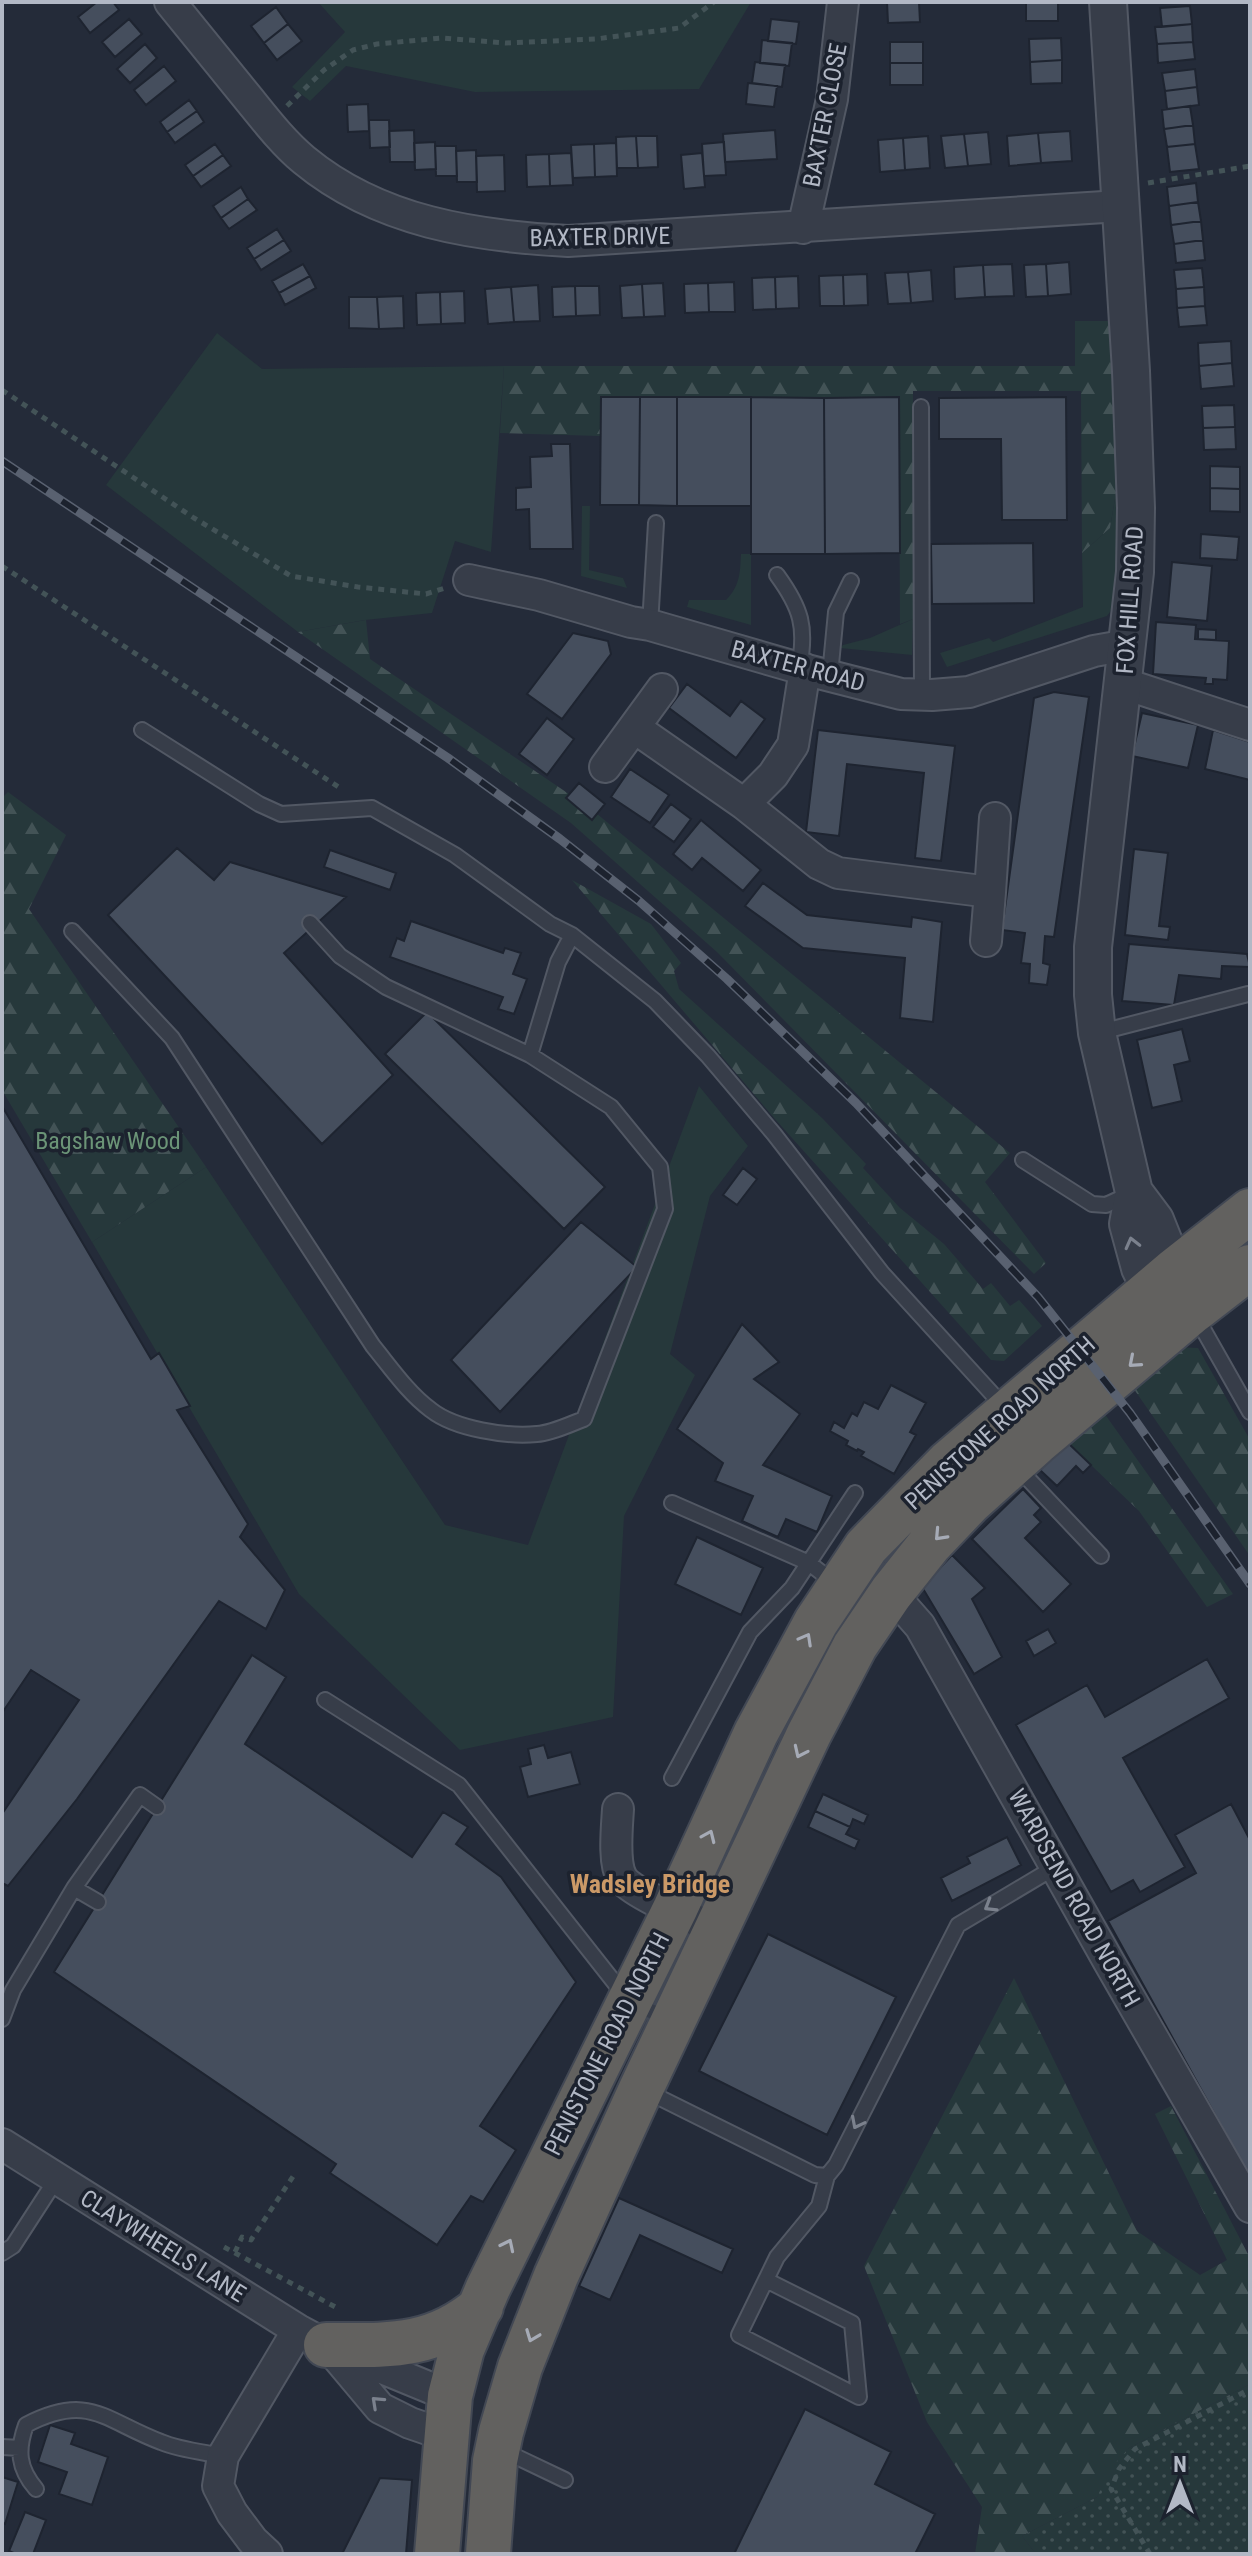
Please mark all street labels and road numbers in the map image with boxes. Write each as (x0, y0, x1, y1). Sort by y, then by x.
street label: BAXTER CLOSE (797, 41, 853, 189)
street label: BAXTER DRIVE (529, 222, 671, 252)
street label: FOX HILL ROAD (1111, 525, 1149, 675)
street label: BAXTER ROAD (728, 635, 868, 697)
street label: PENISTONE ROAD NORTH (899, 1330, 1101, 1516)
street label: WARDSEND ROAD NORTH (1002, 1784, 1146, 2012)
street label: PENISTONE ROAD NORTH (539, 1928, 675, 2160)
street label: CLAYWHEELS LANE (75, 2184, 251, 2308)

